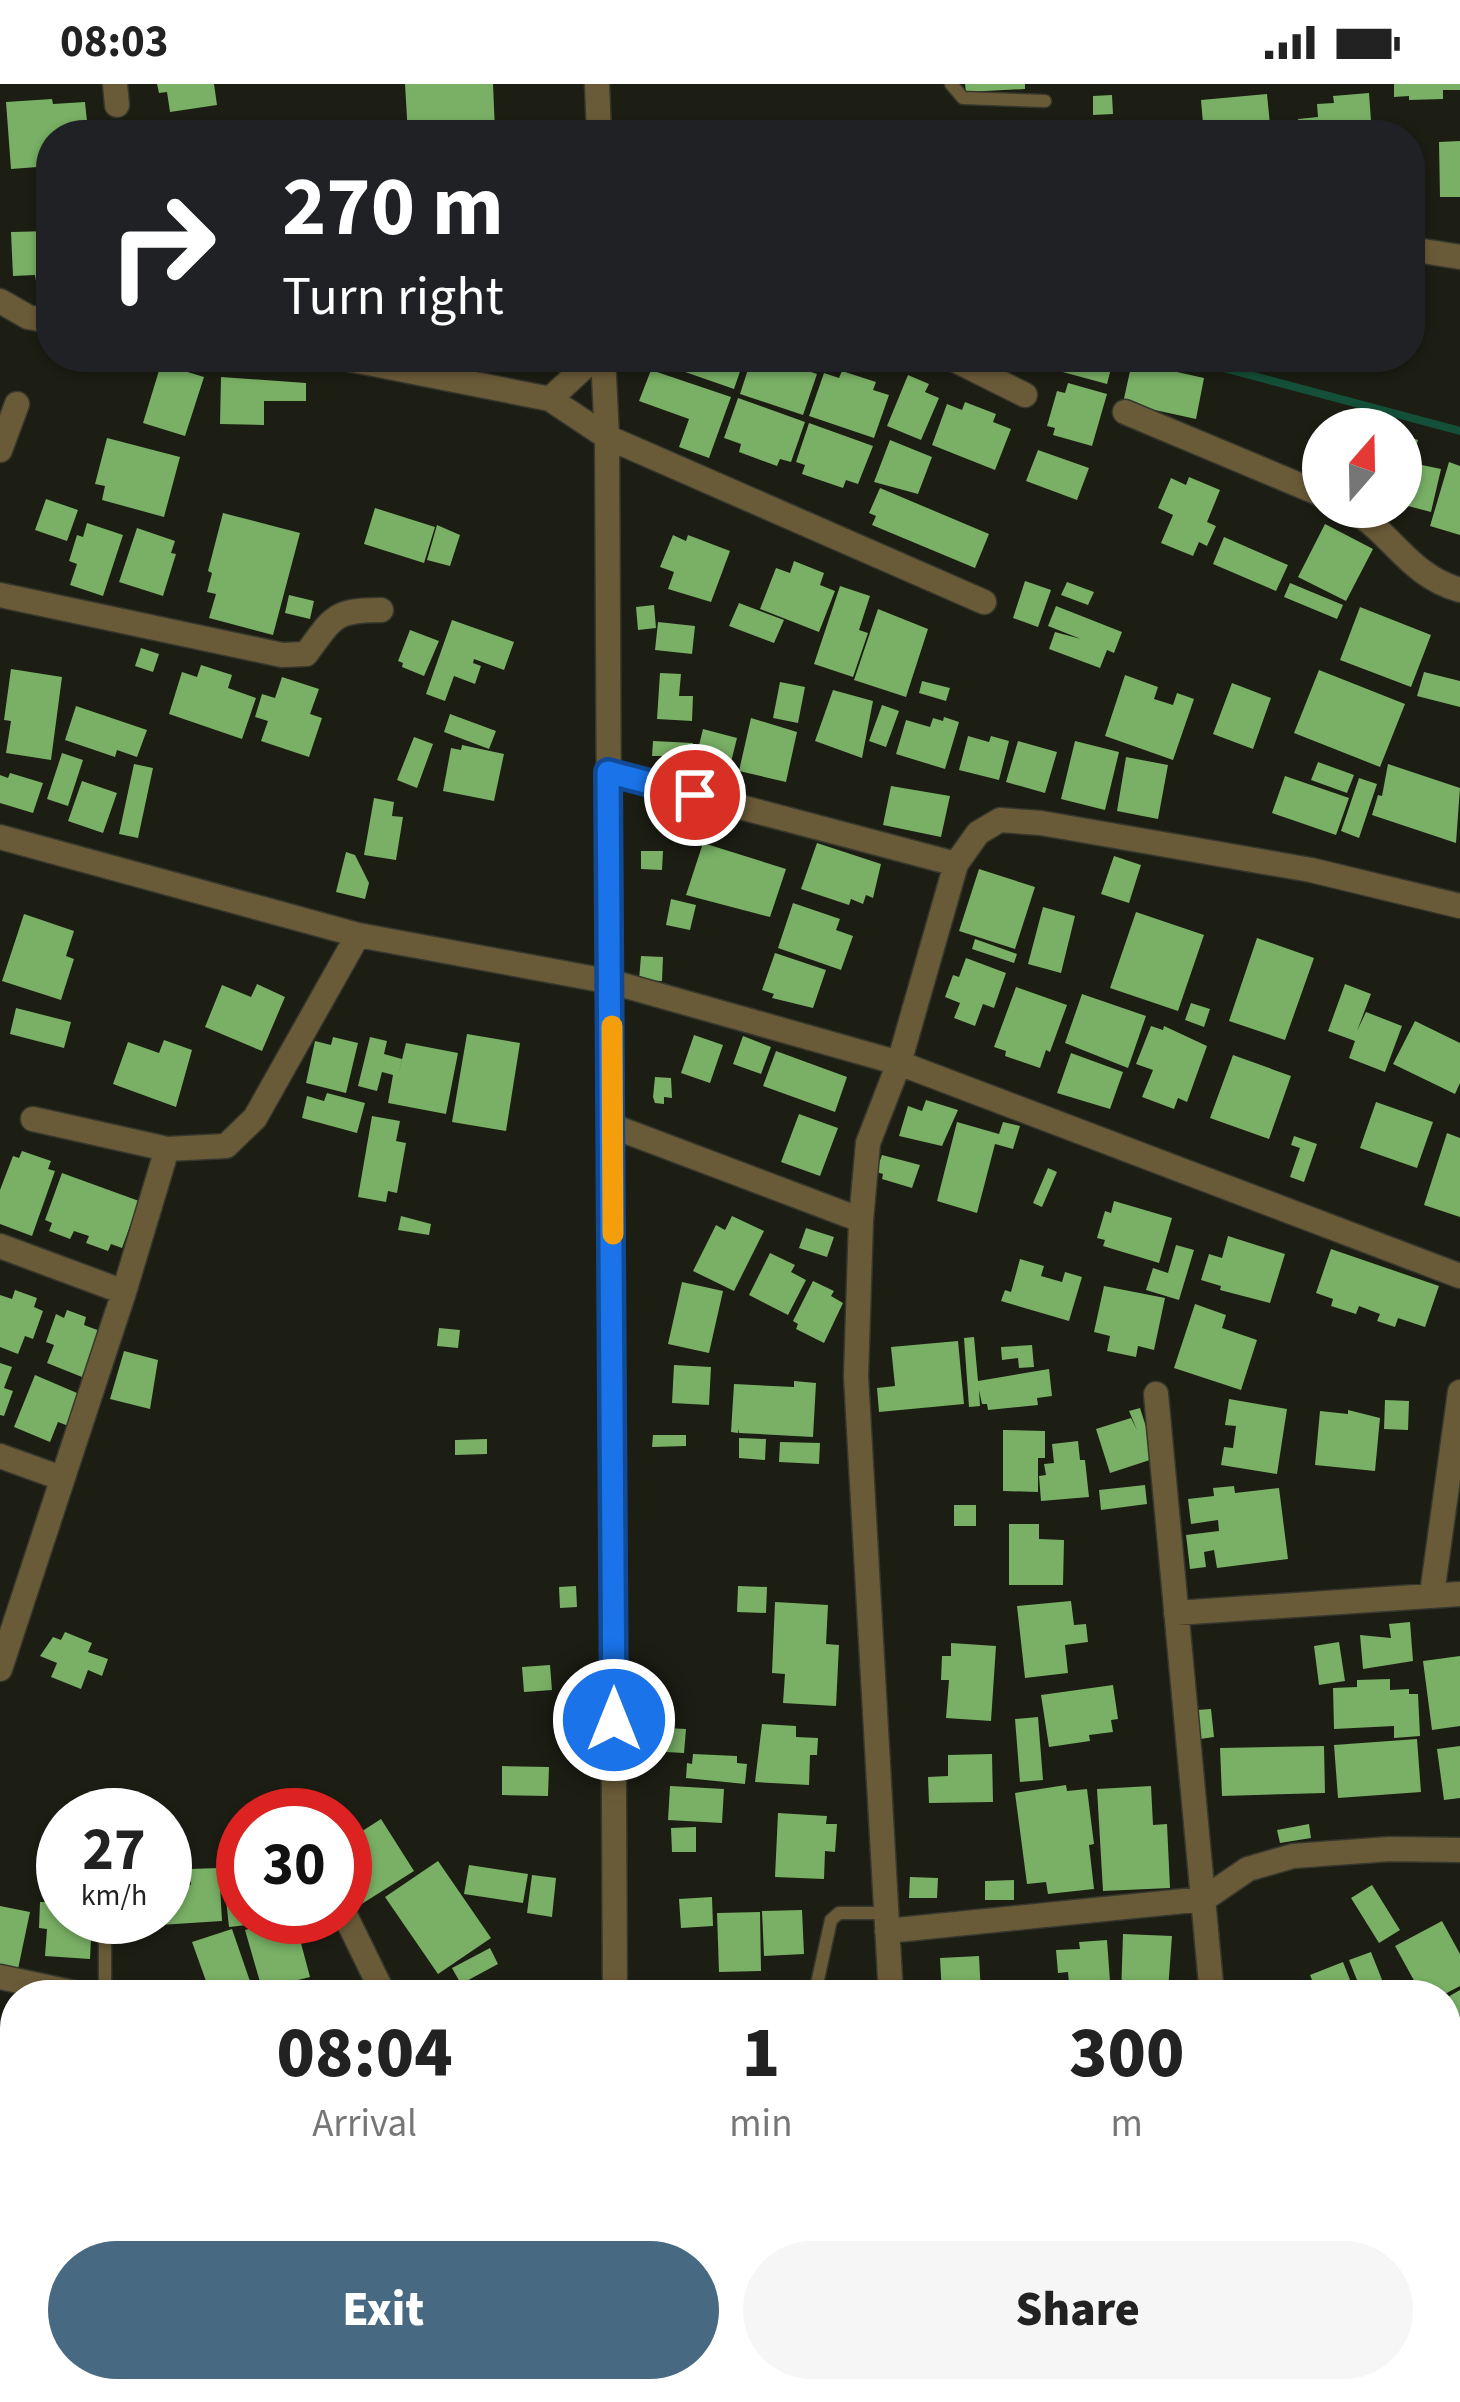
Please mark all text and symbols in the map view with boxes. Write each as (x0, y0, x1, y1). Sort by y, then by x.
text: 08:03 (60, 10, 169, 74)
text: 270 m (282, 148, 504, 268)
icon: right (84, 168, 240, 324)
text: Turn right (282, 259, 504, 336)
north arrow (1302, 408, 1422, 528)
map controls (1302, 408, 1422, 528)
pin (644, 744, 746, 846)
icon: arrive (662, 762, 728, 828)
position arrow (551, 1657, 677, 1783)
speed limit sign: 30 (216, 1788, 372, 1944)
text: 27 (82, 1808, 146, 1893)
text: km/h (81, 1874, 147, 1917)
text: 08:04 (277, 2002, 453, 2105)
text: 1 (742, 2002, 780, 2105)
text: 300 (1069, 2002, 1184, 2105)
text: Arrival (312, 2096, 417, 2152)
text: min (729, 2096, 793, 2152)
text: m (1111, 2096, 1143, 2152)
button: Exit (48, 2241, 719, 2379)
button: Share (743, 2241, 1413, 2379)

